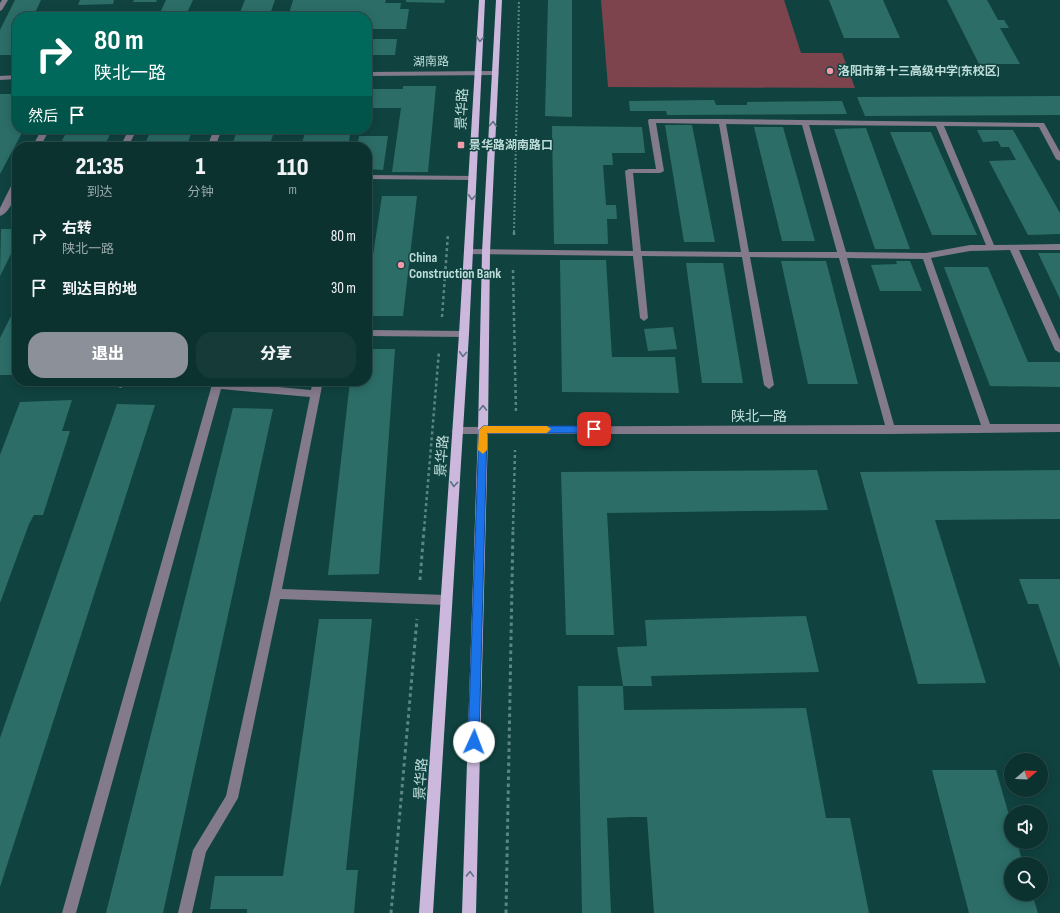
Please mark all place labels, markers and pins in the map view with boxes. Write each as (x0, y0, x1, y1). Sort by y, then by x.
place label: 洛阳市第十三高级中学(东校区) (838, 64, 1000, 79)
marker: 洛阳市第十三高级中学(东校区) (825, 66, 835, 76)
place label: 景华路湖南路口 (469, 138, 553, 153)
marker: 景华路湖南路口 (456, 140, 466, 150)
place label: China Construction Bank (409, 249, 501, 282)
marker: China Construction Bank (396, 260, 406, 270)
pin (577, 412, 611, 446)

